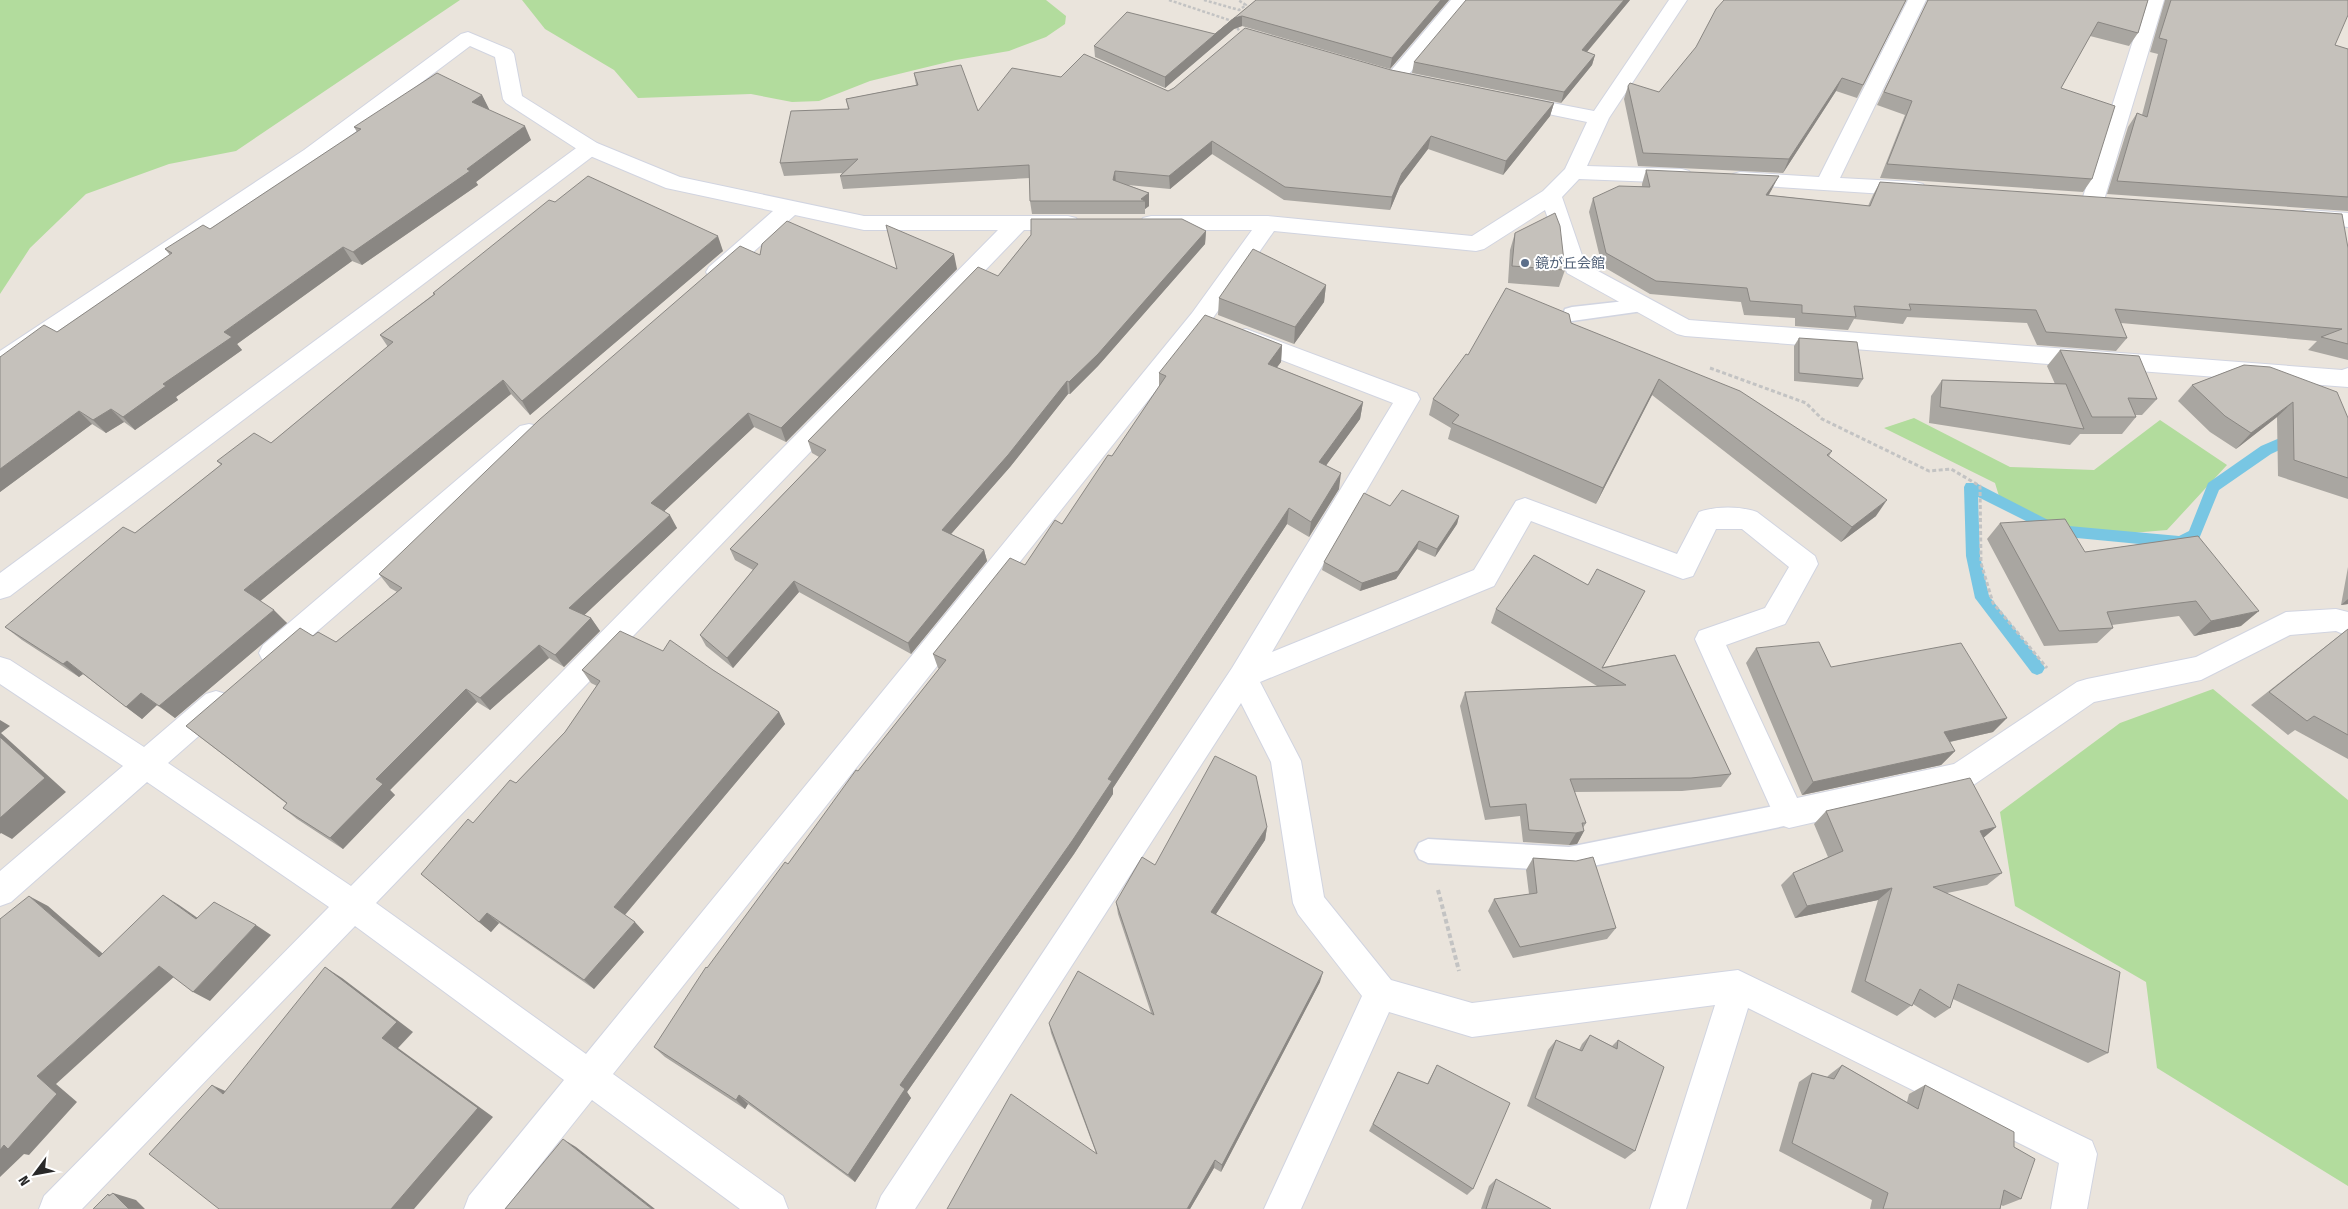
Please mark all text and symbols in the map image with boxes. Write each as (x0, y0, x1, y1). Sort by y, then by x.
place label: 鏡が丘会館 (1535, 255, 1605, 272)
marker: 鏡が丘会館 (1519, 257, 1531, 269)
north arrow (10, 1149, 60, 1199)
text: N (15, 1173, 34, 1189)

